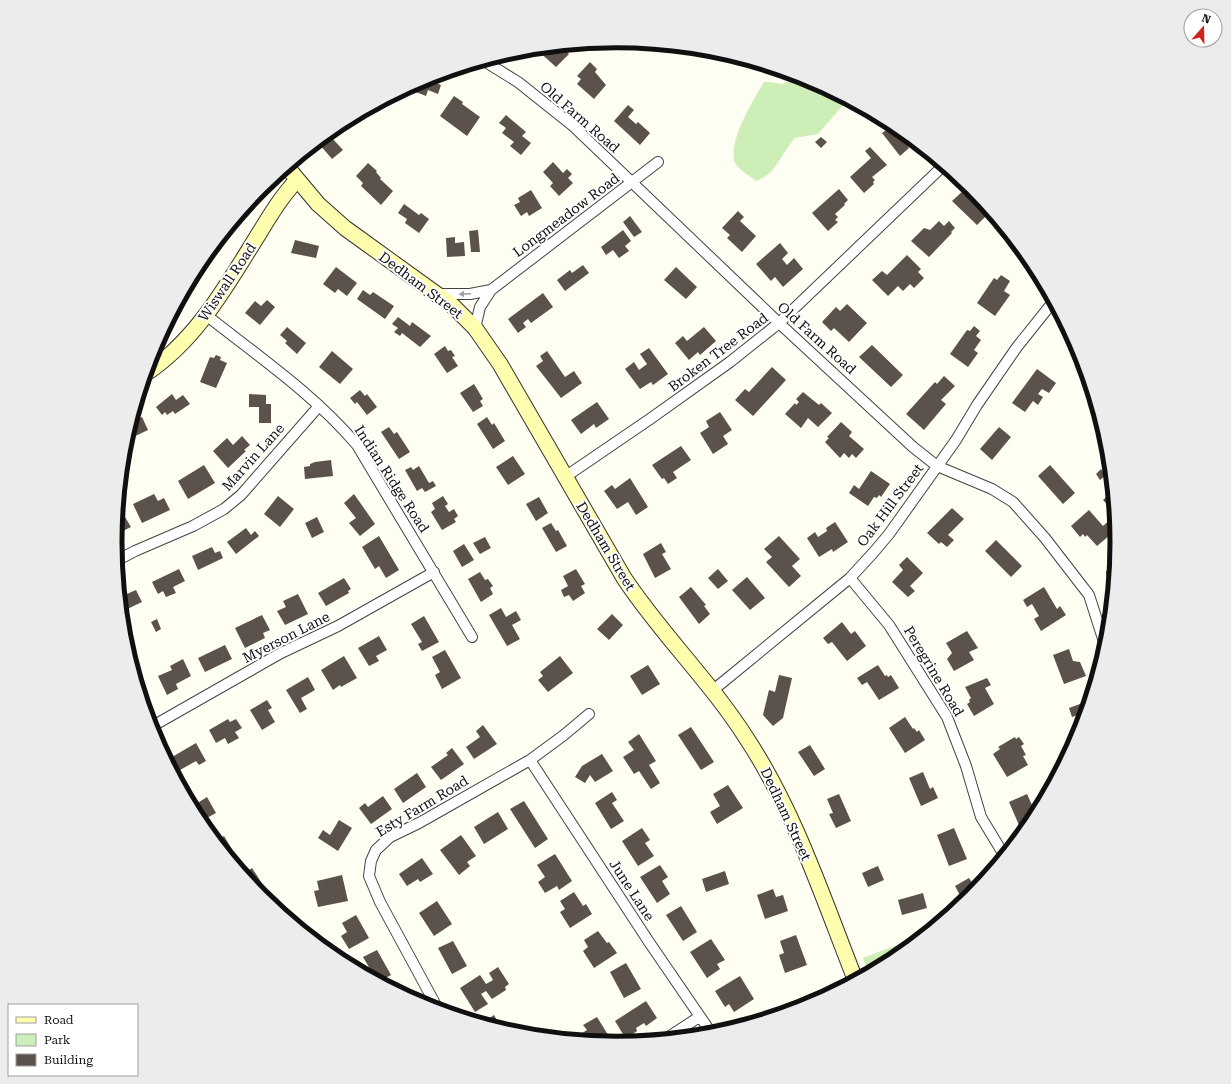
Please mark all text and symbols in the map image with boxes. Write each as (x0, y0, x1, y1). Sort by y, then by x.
north arrow (1183, 8, 1223, 48)
text: N (1200, 12, 1213, 27)
street label: Old Farm Road (537, 78, 623, 156)
street label: Longmeadow Road (510, 170, 622, 260)
street label: Wiswall Road (195, 240, 259, 324)
street label: Dedham Street (376, 248, 466, 322)
one-way arrow (458, 291, 471, 297)
street label: Old Farm Road (775, 299, 859, 377)
street label: Broken Tree Road (665, 309, 771, 395)
street label: Marvin Lane (219, 420, 288, 494)
street label: Indian Ridge Road (351, 423, 433, 535)
street label: Oak Hill Street (854, 460, 926, 550)
street label: Dedham Street (573, 499, 639, 593)
street label: Myerson Lane (240, 608, 332, 666)
street label: Peregrine Road (901, 623, 967, 719)
street label: Dedham Street (757, 765, 815, 863)
street label: Esty Farm Road (373, 772, 471, 840)
street label: June Lane (606, 856, 658, 924)
legend (8, 1004, 138, 1076)
text: Road (44, 1013, 74, 1027)
text: Park (44, 1033, 71, 1047)
text: Building (44, 1053, 93, 1067)

